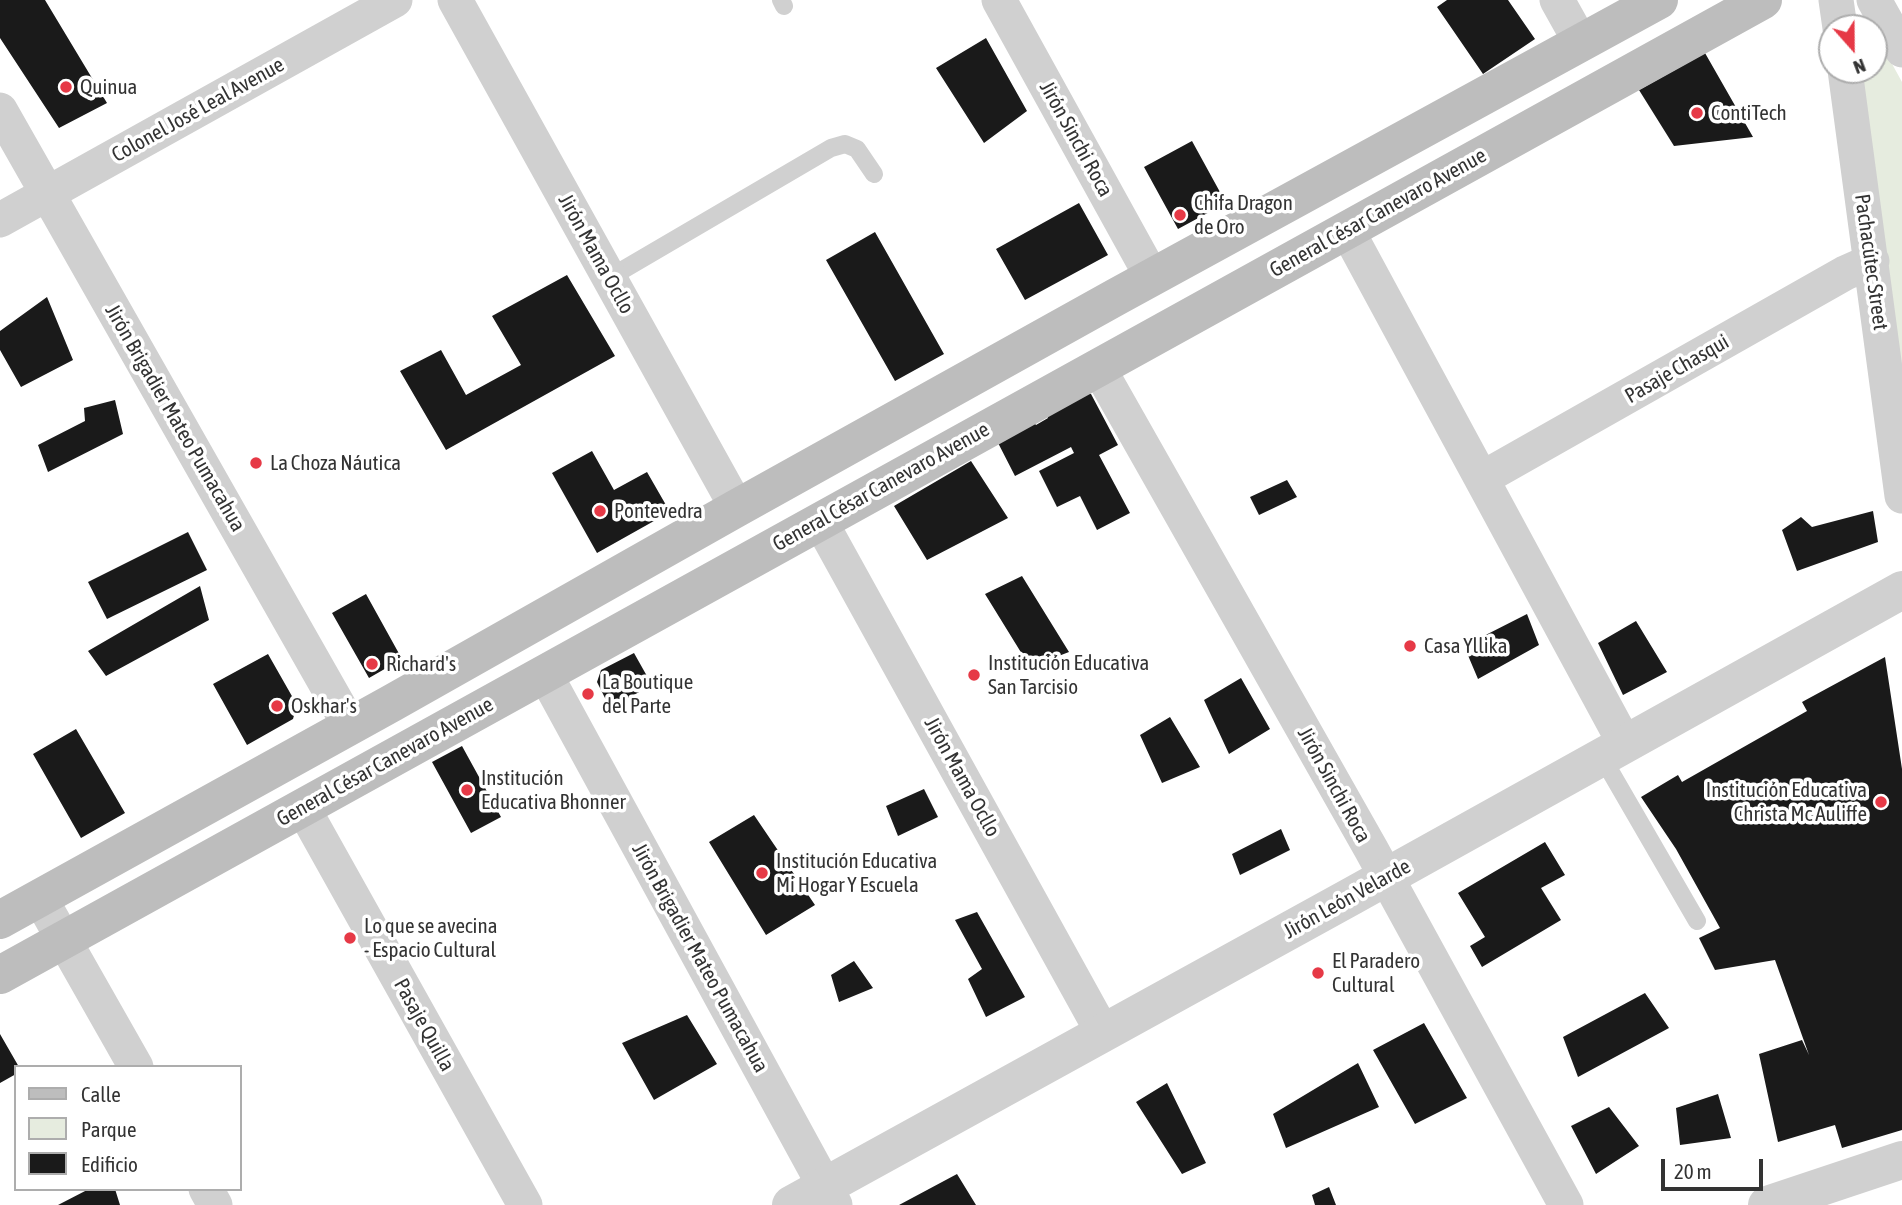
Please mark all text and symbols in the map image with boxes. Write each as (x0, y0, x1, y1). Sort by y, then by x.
north arrow (1818, 14, 1888, 84)
street label: Colonel José Leal Avenue (107, 52, 289, 168)
text: N (1851, 54, 1869, 79)
place label: Quinua (80, 74, 137, 100)
street label: Jirón Sinchi Roca (1034, 77, 1118, 201)
marker: Quinua (58, 79, 74, 95)
place label: ContiTech (1711, 100, 1787, 126)
marker: ContiTech (1689, 105, 1705, 121)
street label: General César Canevaro Avenue (1265, 143, 1491, 283)
street label: Jirón Mama Ocllo (553, 190, 639, 318)
place label: Chifa Dragon de Oro (1194, 190, 1293, 240)
street label: Pachacútec Street (1849, 192, 1893, 332)
marker: Chifa Dragon de Oro (1172, 207, 1188, 223)
street label: Jirón Brigadier Mateo Pumacahua (100, 300, 250, 536)
street label: Pasaje Chasqui (1621, 329, 1733, 409)
street label: General César Canevaro Avenue (768, 417, 994, 557)
place label: La Choza Náutica (270, 450, 401, 476)
marker: La Choza Náutica (248, 455, 264, 471)
place label: Pontevedra (614, 498, 703, 524)
marker: Pontevedra (592, 503, 608, 519)
place label: Casa Yllika (1424, 633, 1508, 659)
marker: Casa Yllika (1402, 638, 1418, 654)
place label: Institución Educativa San Tarcisio (988, 650, 1149, 700)
place label: Richard's (386, 651, 456, 677)
marker: Richard's (364, 656, 380, 672)
marker: Institución Educativa San Tarcisio (966, 667, 982, 683)
place label: La Boutique del Parte (602, 669, 693, 719)
marker: La Boutique del Parte (580, 686, 596, 702)
street label: General César Canevaro Avenue (272, 692, 498, 832)
place label: Oskhar's (291, 693, 357, 719)
marker: Oskhar's (269, 698, 285, 714)
street label: Jirón Mama Ocllo (919, 713, 1005, 841)
street label: Jirón Sinchi Roca (1292, 723, 1376, 847)
place label: Institución Educativa Bhonner (481, 765, 626, 815)
place label: Institución Educativa Christa Mc Auliffe (1706, 777, 1867, 827)
marker: Institución Educativa Bhonner (459, 782, 475, 798)
marker: Institución Educativa Christa Mc Auliffe (1873, 794, 1889, 810)
street label: Jirón Brigadier Mateo Pumacahua (626, 839, 774, 1077)
place label: Institución Educativa Mi Hogar Y Escuela (776, 848, 937, 898)
street label: Jirón León Velarde (1279, 854, 1415, 944)
marker: Institución Educativa Mi Hogar Y Escuela (754, 865, 770, 881)
place label: Lo que se avecina - Espacio Cultural (364, 913, 497, 963)
marker: Lo que se avecina - Espacio Cultural (342, 930, 358, 946)
place label: El Paradero Cultural (1332, 948, 1420, 998)
marker: El Paradero Cultural (1310, 965, 1326, 981)
street label: Pasaje Quilla (388, 974, 460, 1076)
legend (14, 1065, 242, 1191)
text: Calle (81, 1082, 121, 1106)
text: Parque (81, 1117, 136, 1141)
scale bar (1664, 1146, 1766, 1190)
text: Edificio (81, 1152, 138, 1176)
text: 20 m (1674, 1159, 1712, 1183)

